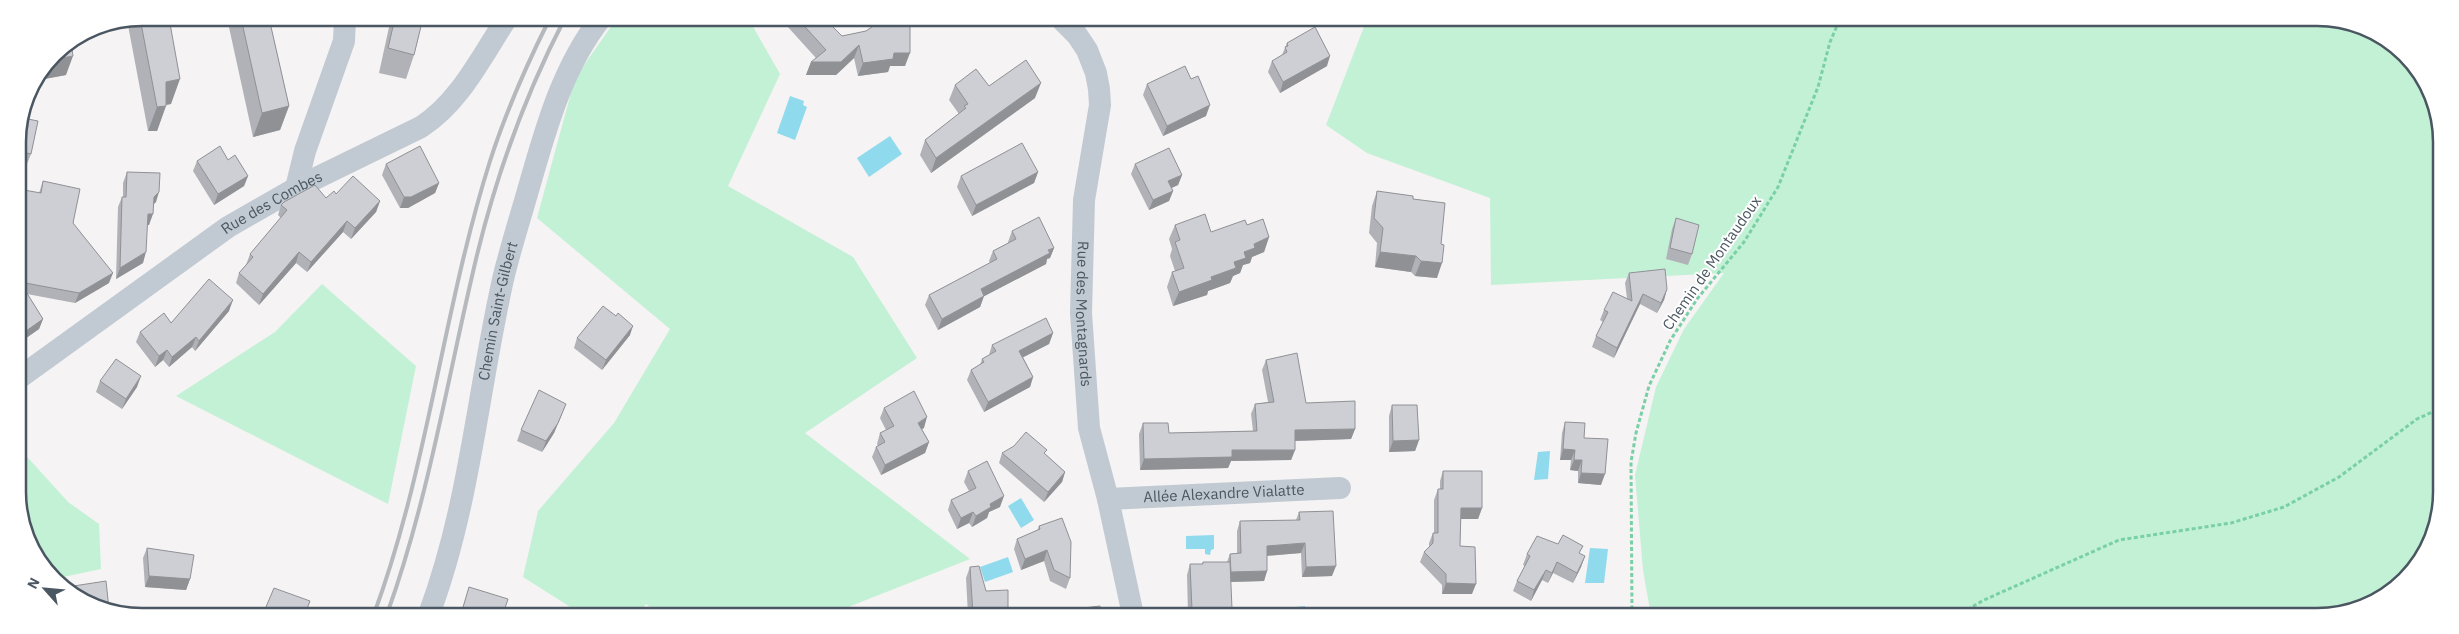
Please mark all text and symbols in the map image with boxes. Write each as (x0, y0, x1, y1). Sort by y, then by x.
street label: Rue des Combes (217, 167, 325, 238)
street label: Chemin de Montaudoux (1658, 192, 1765, 334)
street label: Chemin Saint-Gilbert (474, 239, 522, 382)
street label: Rue des Montagnards (1072, 241, 1096, 387)
street label: Allée Alexandre Vialatte (1143, 480, 1305, 506)
north arrow (20, 564, 70, 614)
text: N (23, 574, 44, 592)

